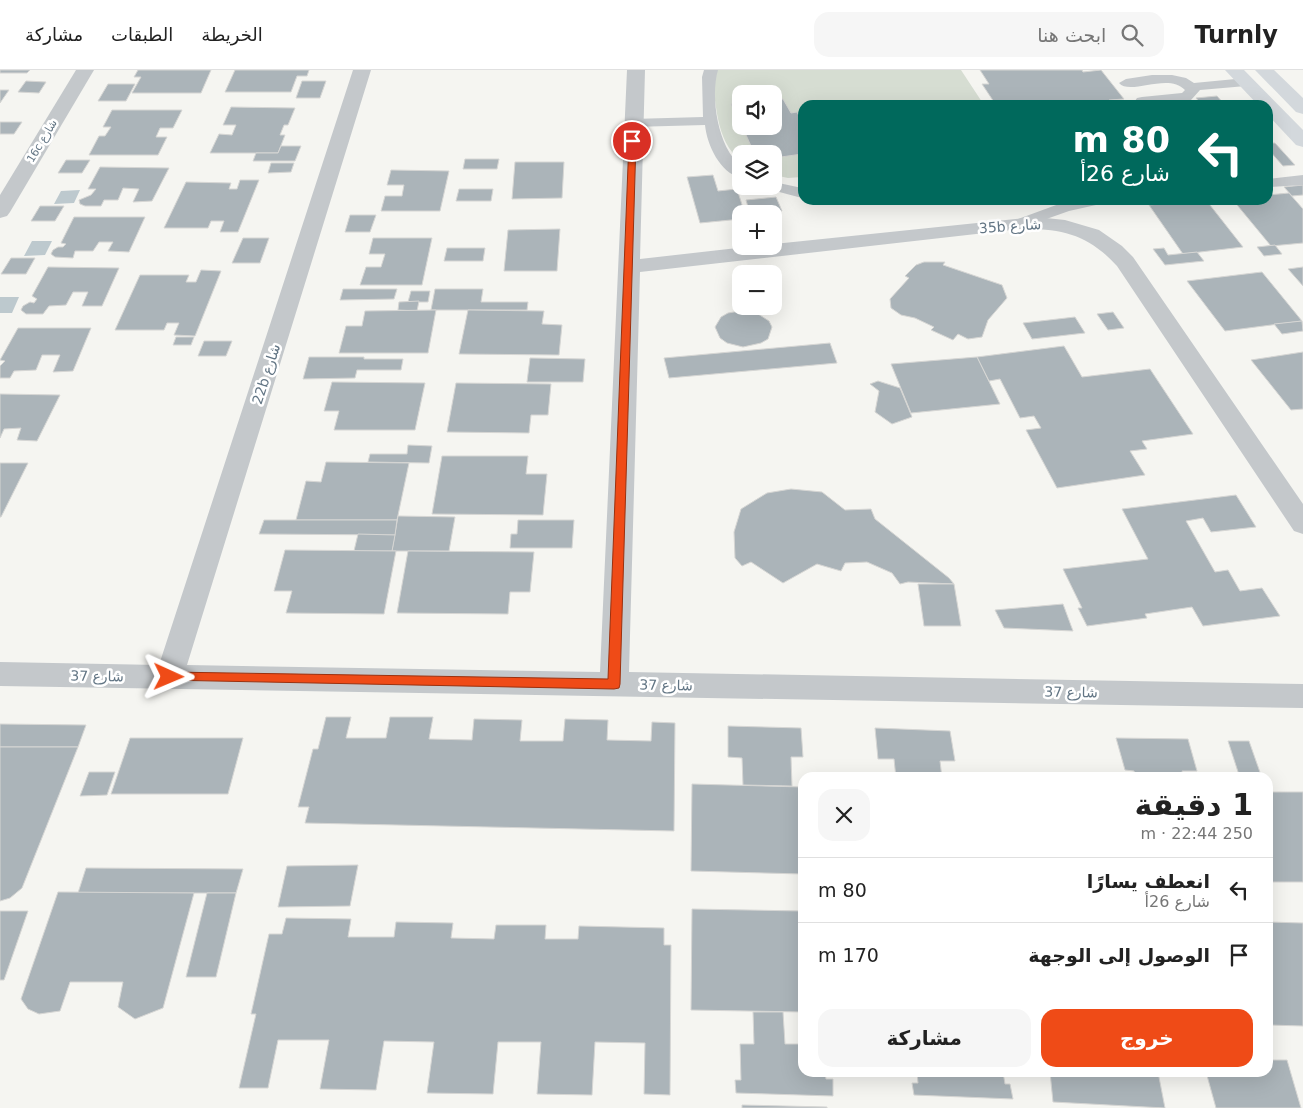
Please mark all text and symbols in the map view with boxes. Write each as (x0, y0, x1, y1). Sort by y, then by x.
search box (814, 12, 1164, 57)
icon: search (1118, 21, 1146, 49)
text: Turnly (1194, 21, 1278, 49)
text: مشاركة (25, 24, 83, 45)
text: الطبقات (111, 24, 173, 45)
text: الخريطة (201, 24, 263, 45)
text: ابحث هنا (1037, 24, 1106, 46)
map controls (732, 85, 782, 315)
button: sound (732, 85, 782, 135)
street label: 16c شارع (24, 117, 60, 165)
pin (611, 120, 653, 162)
text: 80 m (1073, 120, 1170, 160)
icon: left (1188, 120, 1253, 185)
icon: arrive (618, 127, 646, 155)
button: layers (732, 145, 782, 195)
text: شارع 26أ (1080, 161, 1170, 186)
button: + (732, 205, 782, 255)
street label: 35b شارع (978, 216, 1042, 237)
button: − (732, 265, 782, 315)
street label: 22b شارع (249, 342, 284, 406)
position arrow (142, 650, 194, 702)
street label: شارع 37 (70, 668, 124, 685)
street label: شارع 37 (639, 677, 693, 694)
street label: شارع 37 (1044, 684, 1098, 701)
text: 1 دقيقة (1135, 787, 1253, 822)
button: close (818, 789, 870, 841)
text: 250 m · 22:44 (1140, 824, 1253, 843)
text: انعطف يسارًا (1087, 870, 1210, 892)
icon: left (1225, 876, 1253, 904)
text: 80 m (818, 879, 867, 901)
text: شارع 26أ (1145, 892, 1210, 911)
icon: arrive (1225, 941, 1253, 969)
text: 170 m (818, 944, 879, 966)
text: الوصول إلى الوجهة (1028, 944, 1210, 966)
button: مشاركة (818, 1009, 1031, 1067)
button: خروج (1041, 1009, 1253, 1067)

